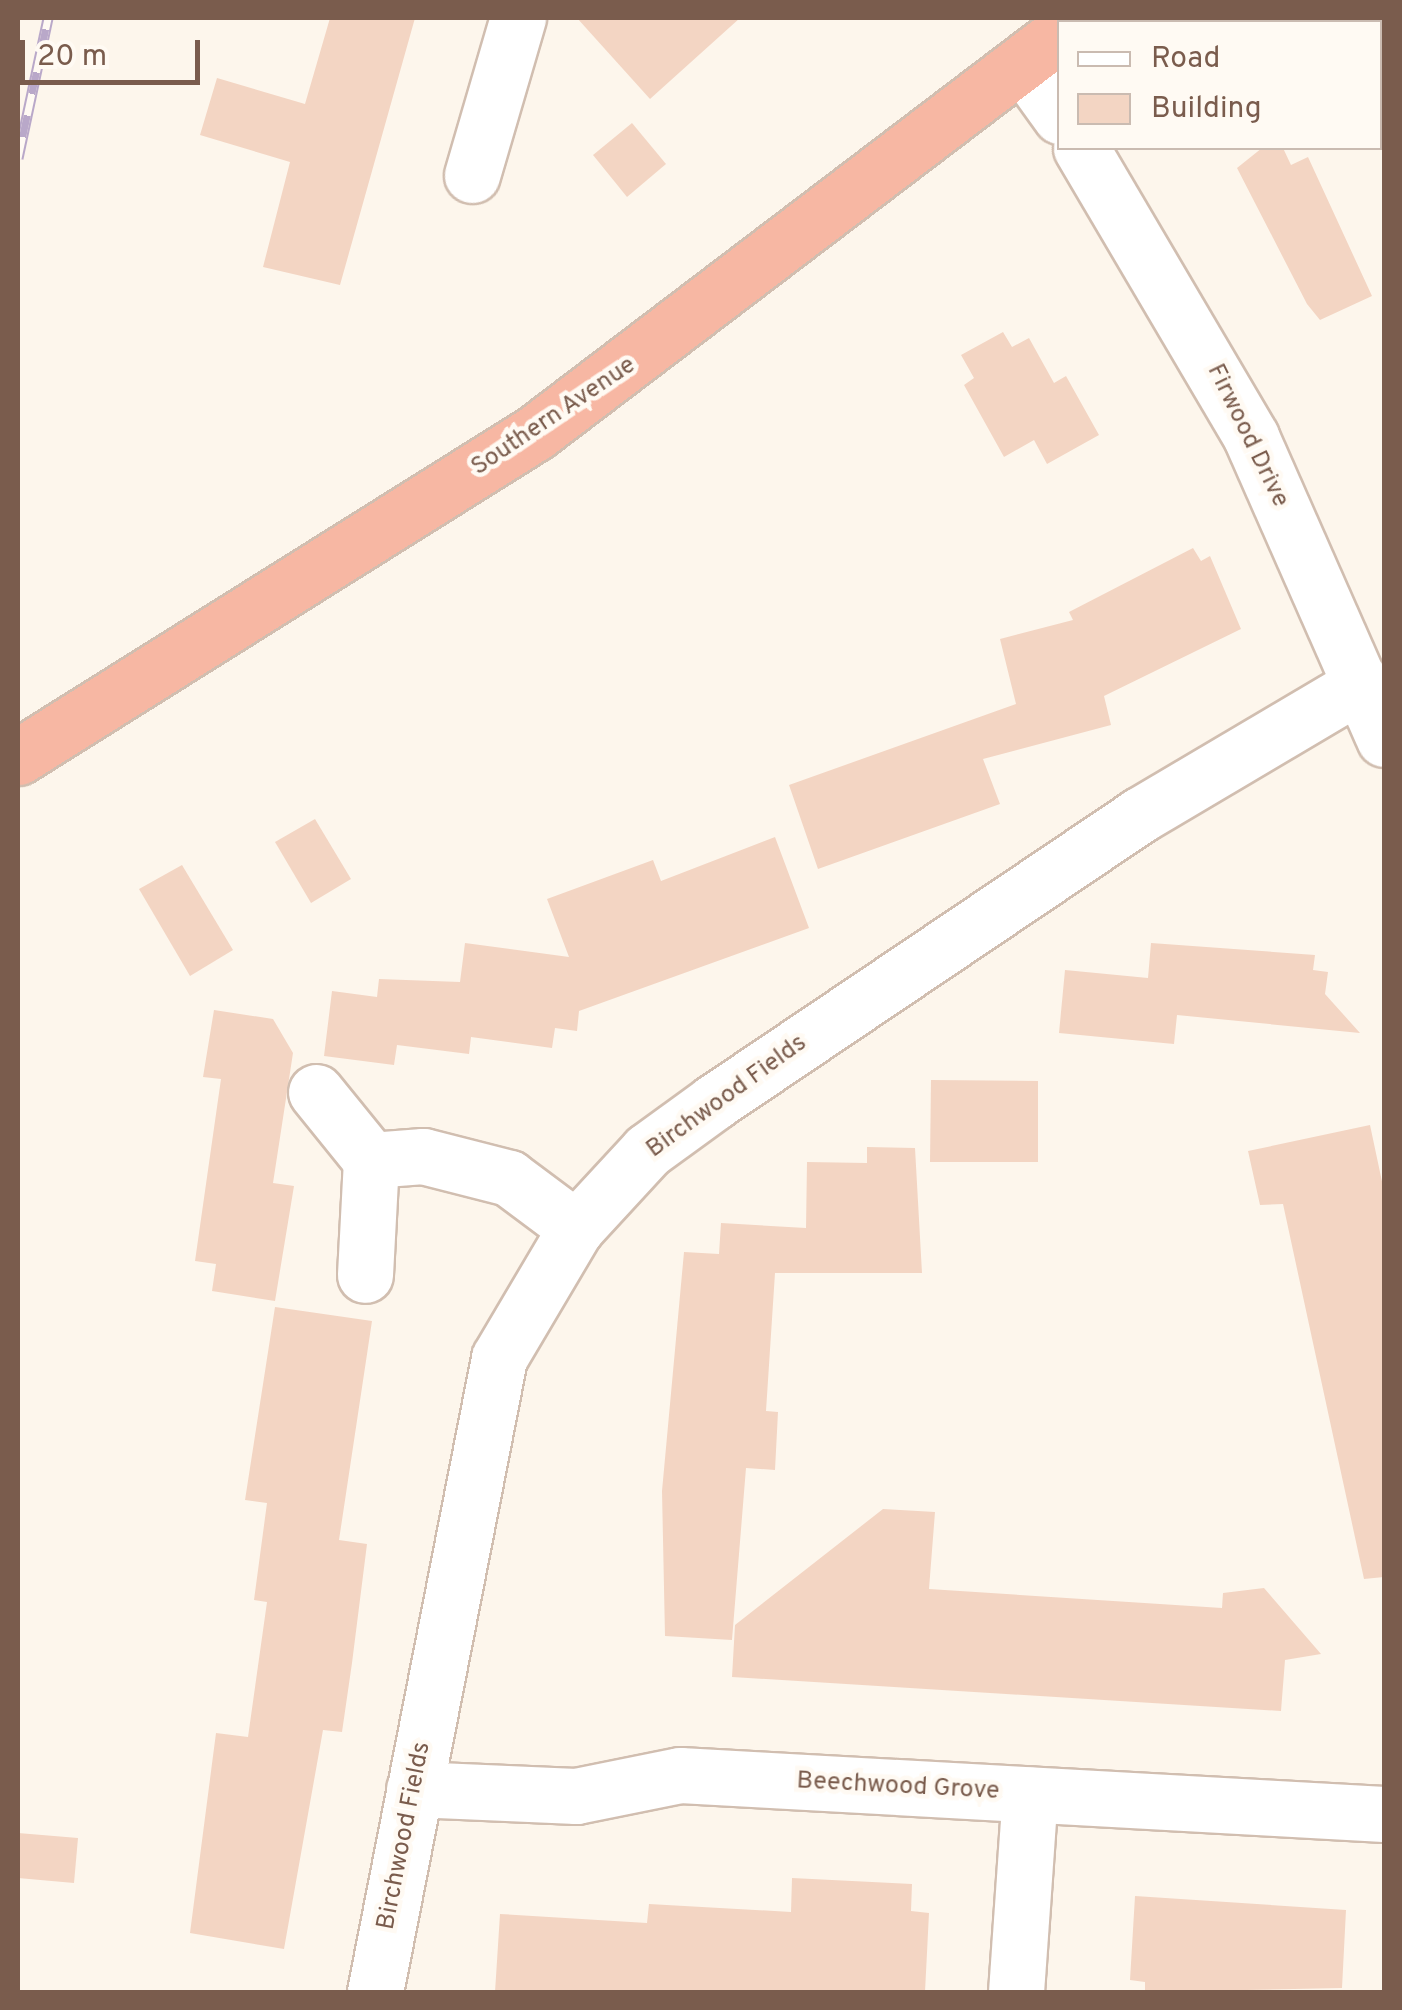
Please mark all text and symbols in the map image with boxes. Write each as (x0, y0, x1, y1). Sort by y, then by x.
scale bar (25, 20, 205, 82)
legend (1057, 20, 1382, 150)
text: 20 m (37, 39, 107, 76)
text: Road (1151, 41, 1220, 78)
text: Building (1151, 91, 1262, 128)
street label: Southern Avenue (466, 351, 642, 483)
street label: Firwood Drive (1199, 359, 1295, 513)
street label: Birchwood Fields (641, 1029, 813, 1165)
street label: Birchwood Fields (372, 1740, 438, 1932)
street label: Beechwood Grove (796, 1767, 1000, 1807)

